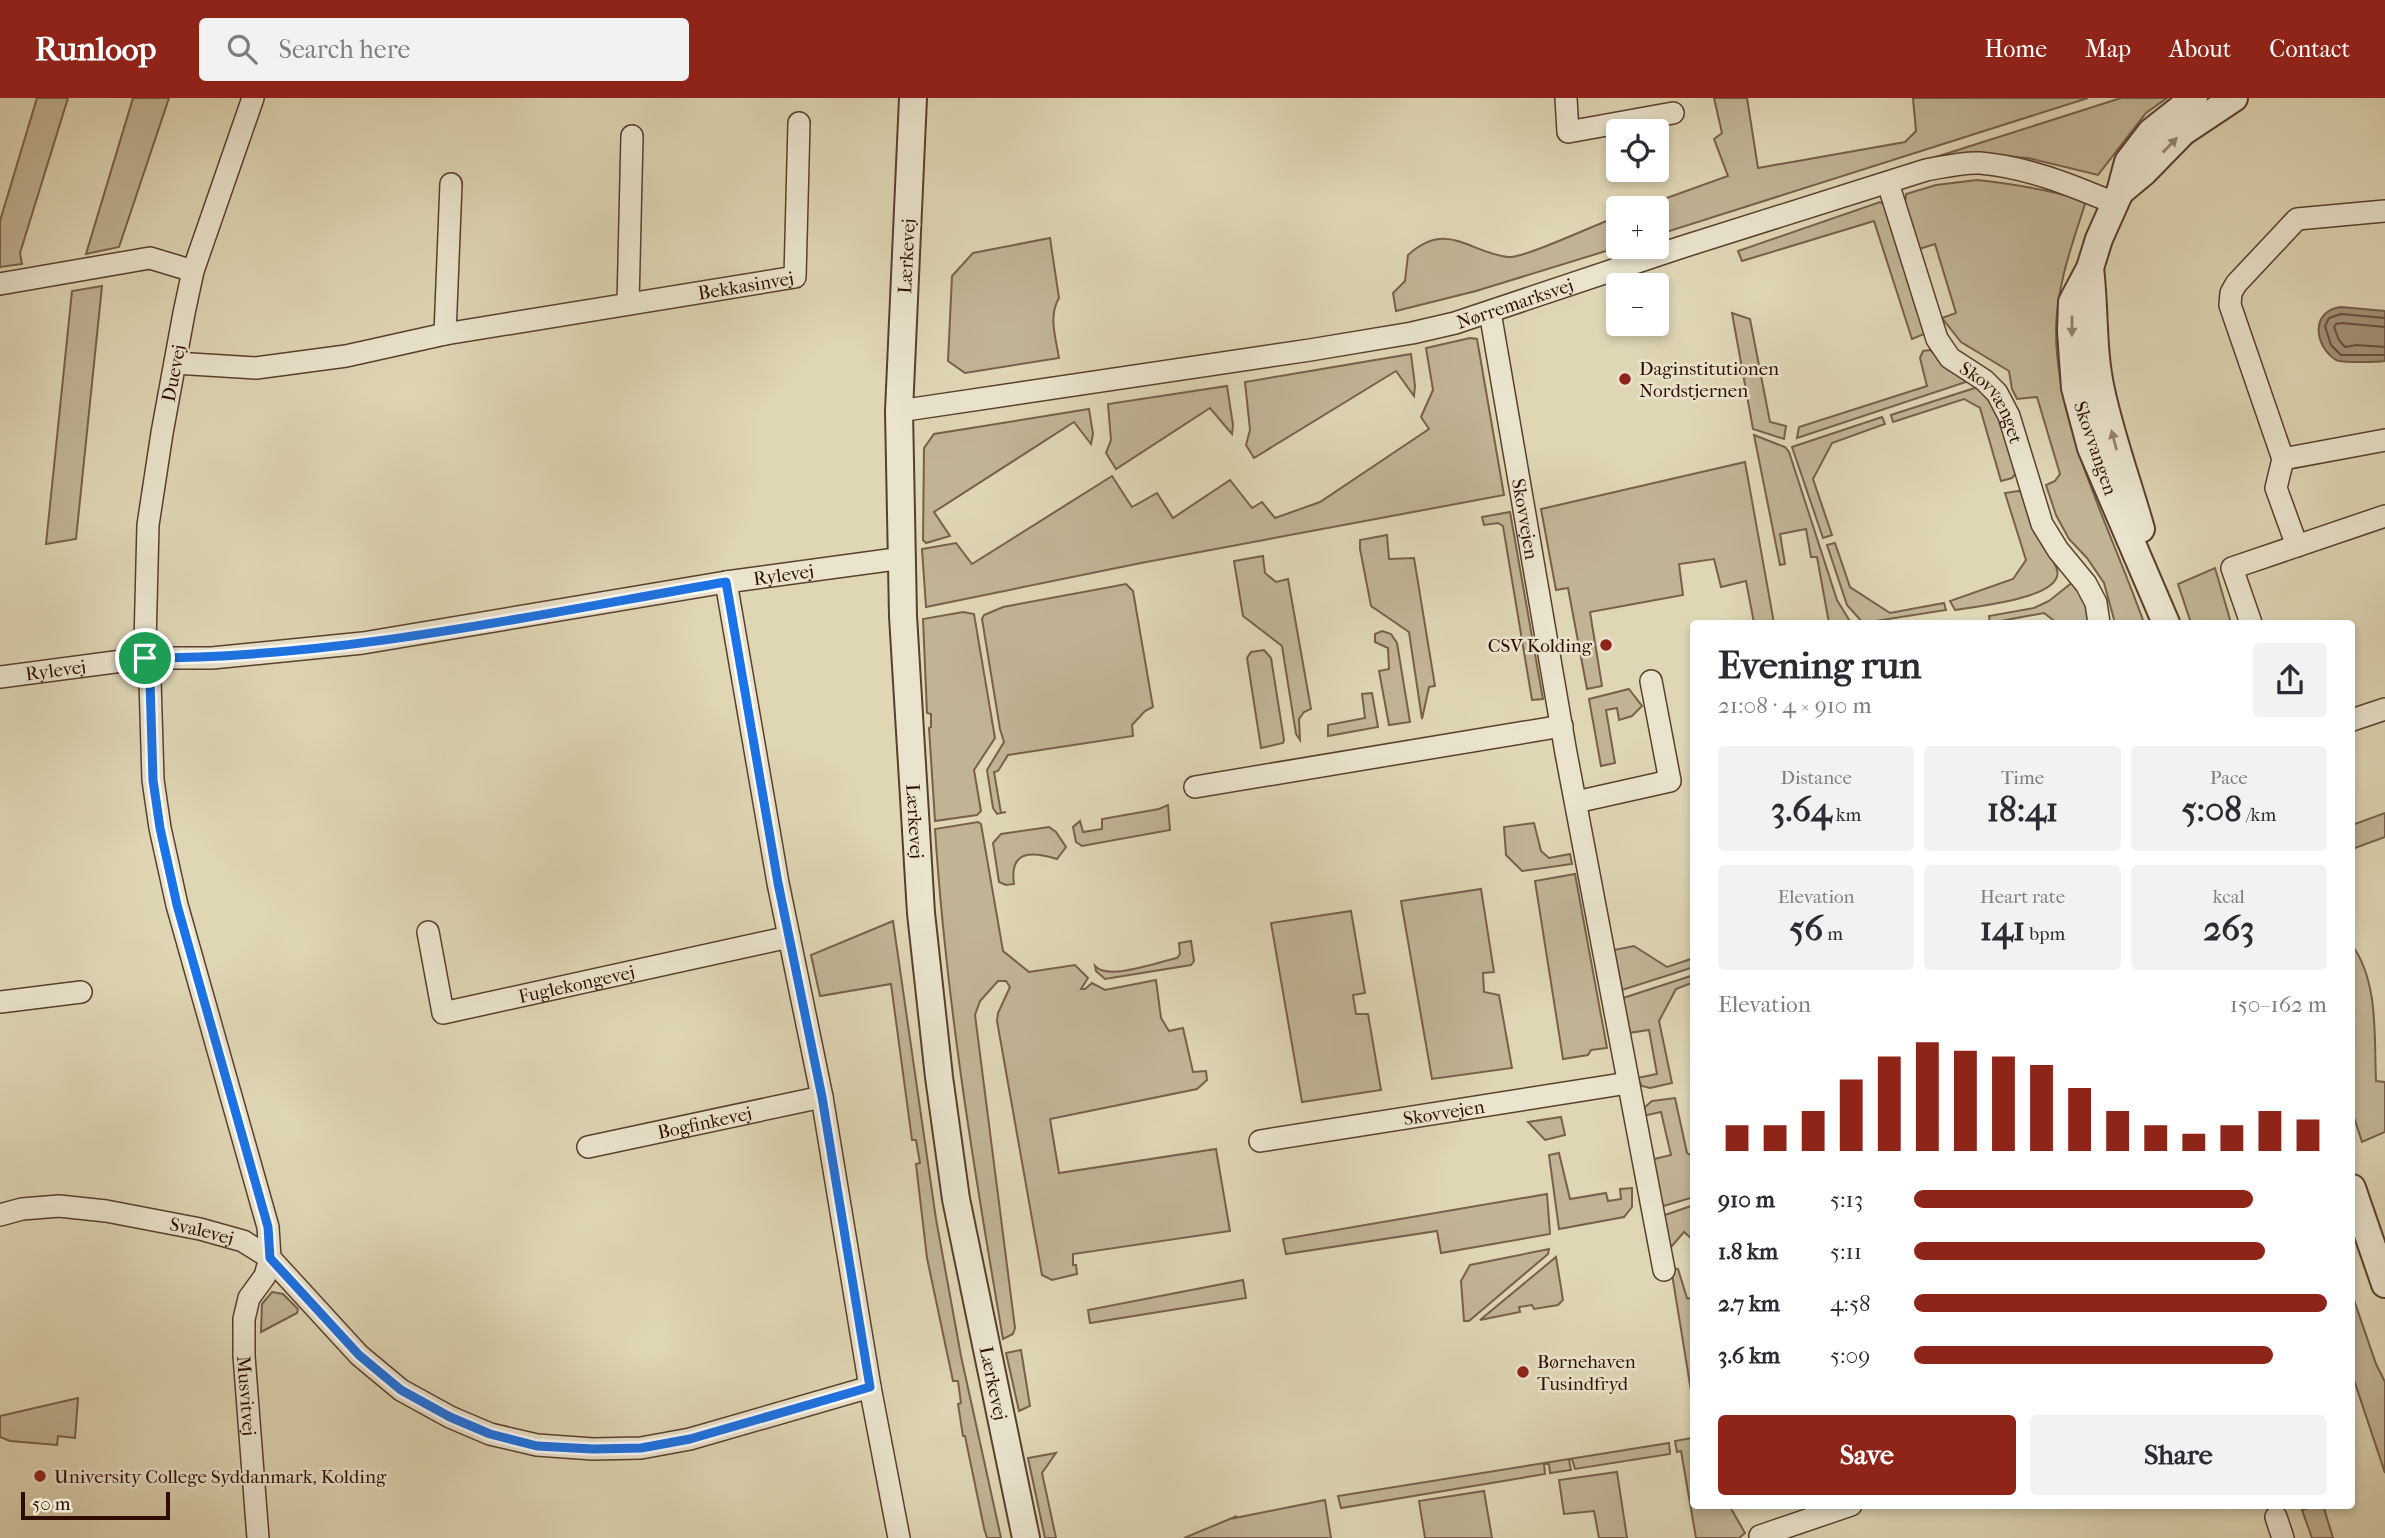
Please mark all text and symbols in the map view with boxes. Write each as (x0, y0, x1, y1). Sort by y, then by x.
search box (199, 18, 689, 81)
text: Runloop (35, 30, 157, 69)
icon: search (223, 30, 261, 68)
text: Search here (279, 34, 410, 65)
text: Home (1985, 35, 2047, 63)
text: Map (2085, 35, 2131, 63)
text: About (2169, 35, 2231, 63)
text: Contact (2269, 35, 2350, 63)
map controls (1606, 119, 1669, 336)
button: locate (1606, 119, 1669, 182)
one-way arrow (2161, 137, 2178, 154)
button: + (1606, 196, 1669, 259)
street label: Lærkevej (894, 218, 920, 294)
street label: Bekkasinvej (696, 267, 795, 305)
button: − (1606, 273, 1669, 336)
street label: Nørremarksvej (1454, 274, 1576, 334)
one-way arrow (2066, 315, 2078, 337)
street label: Duevej (158, 343, 190, 404)
street label: Skovvænget (1955, 357, 2027, 446)
place label: Daginstitutionen Nordstjernen (1639, 358, 1779, 402)
marker: Daginstitutionen Nordstjernen (1617, 371, 1633, 387)
street label: Skovvangen (2069, 398, 2121, 498)
one-way arrow (2108, 429, 2118, 450)
street label: Skovvejen (1507, 477, 1542, 561)
street label: Rylevej (752, 560, 815, 590)
pin (115, 628, 175, 688)
place label: CSV Kolding (1488, 635, 1593, 657)
marker: CSV Kolding (1598, 637, 1614, 653)
icon: arrive (126, 639, 164, 677)
text: Evening run (1718, 643, 1921, 688)
button: share (2253, 643, 2327, 717)
street label: Rylevej (24, 656, 87, 686)
text: 21:08 · 4 × 910 m (1718, 692, 1872, 719)
text: Distance (1780, 767, 1852, 789)
text: Time (2001, 767, 2044, 789)
text: Pace (2210, 767, 2248, 789)
street label: Lærkevej (901, 783, 928, 860)
text: 3.64 (1771, 789, 1832, 830)
text: 18:41 (1987, 789, 2058, 830)
text: 5:08 (2181, 789, 2242, 830)
text: km (1832, 804, 1861, 826)
text: /km (2242, 804, 2276, 826)
text: Elevation (1778, 886, 1855, 908)
text: Heart rate (1980, 886, 2065, 908)
text: kcal (2213, 886, 2245, 908)
text: 56 (1789, 908, 1823, 949)
text: 141 (1980, 908, 2025, 949)
text: 263 (2203, 908, 2254, 949)
text: m (1823, 923, 1843, 945)
text: bpm (2025, 923, 2065, 945)
street label: Fuglekongevej (516, 961, 637, 1008)
text: Elevation (1718, 991, 1811, 1018)
text: 150–162 m (2230, 991, 2327, 1018)
street label: Skovvejen (1402, 1096, 1486, 1130)
street label: Bogfinkevej (655, 1102, 754, 1144)
text: 910 m (1718, 1186, 1775, 1213)
text: 5:13 (1830, 1186, 1863, 1213)
street label: Svalevej (168, 1213, 236, 1250)
text: 1.8 km (1718, 1238, 1778, 1265)
text: 5:11 (1830, 1238, 1862, 1265)
text: 2.7 km (1718, 1290, 1780, 1317)
text: 4:58 (1830, 1290, 1871, 1317)
text: 3.6 km (1718, 1342, 1780, 1369)
text: 5:09 (1830, 1342, 1870, 1369)
street label: Lærkevej (975, 1344, 1011, 1422)
place label: Børnehaven Tusindfryd (1537, 1351, 1636, 1395)
street label: Musvitvej (232, 1355, 260, 1437)
marker: Børnehaven Tusindfryd (1515, 1364, 1531, 1380)
button: Save (1718, 1415, 2016, 1495)
button: Share (2030, 1415, 2327, 1495)
place label: University College Syddanmark, Kolding (54, 1466, 387, 1488)
marker: University College Syddanmark, Kolding (32, 1468, 48, 1484)
scale bar (21, 1489, 170, 1521)
text: 50 m (32, 1493, 71, 1515)

